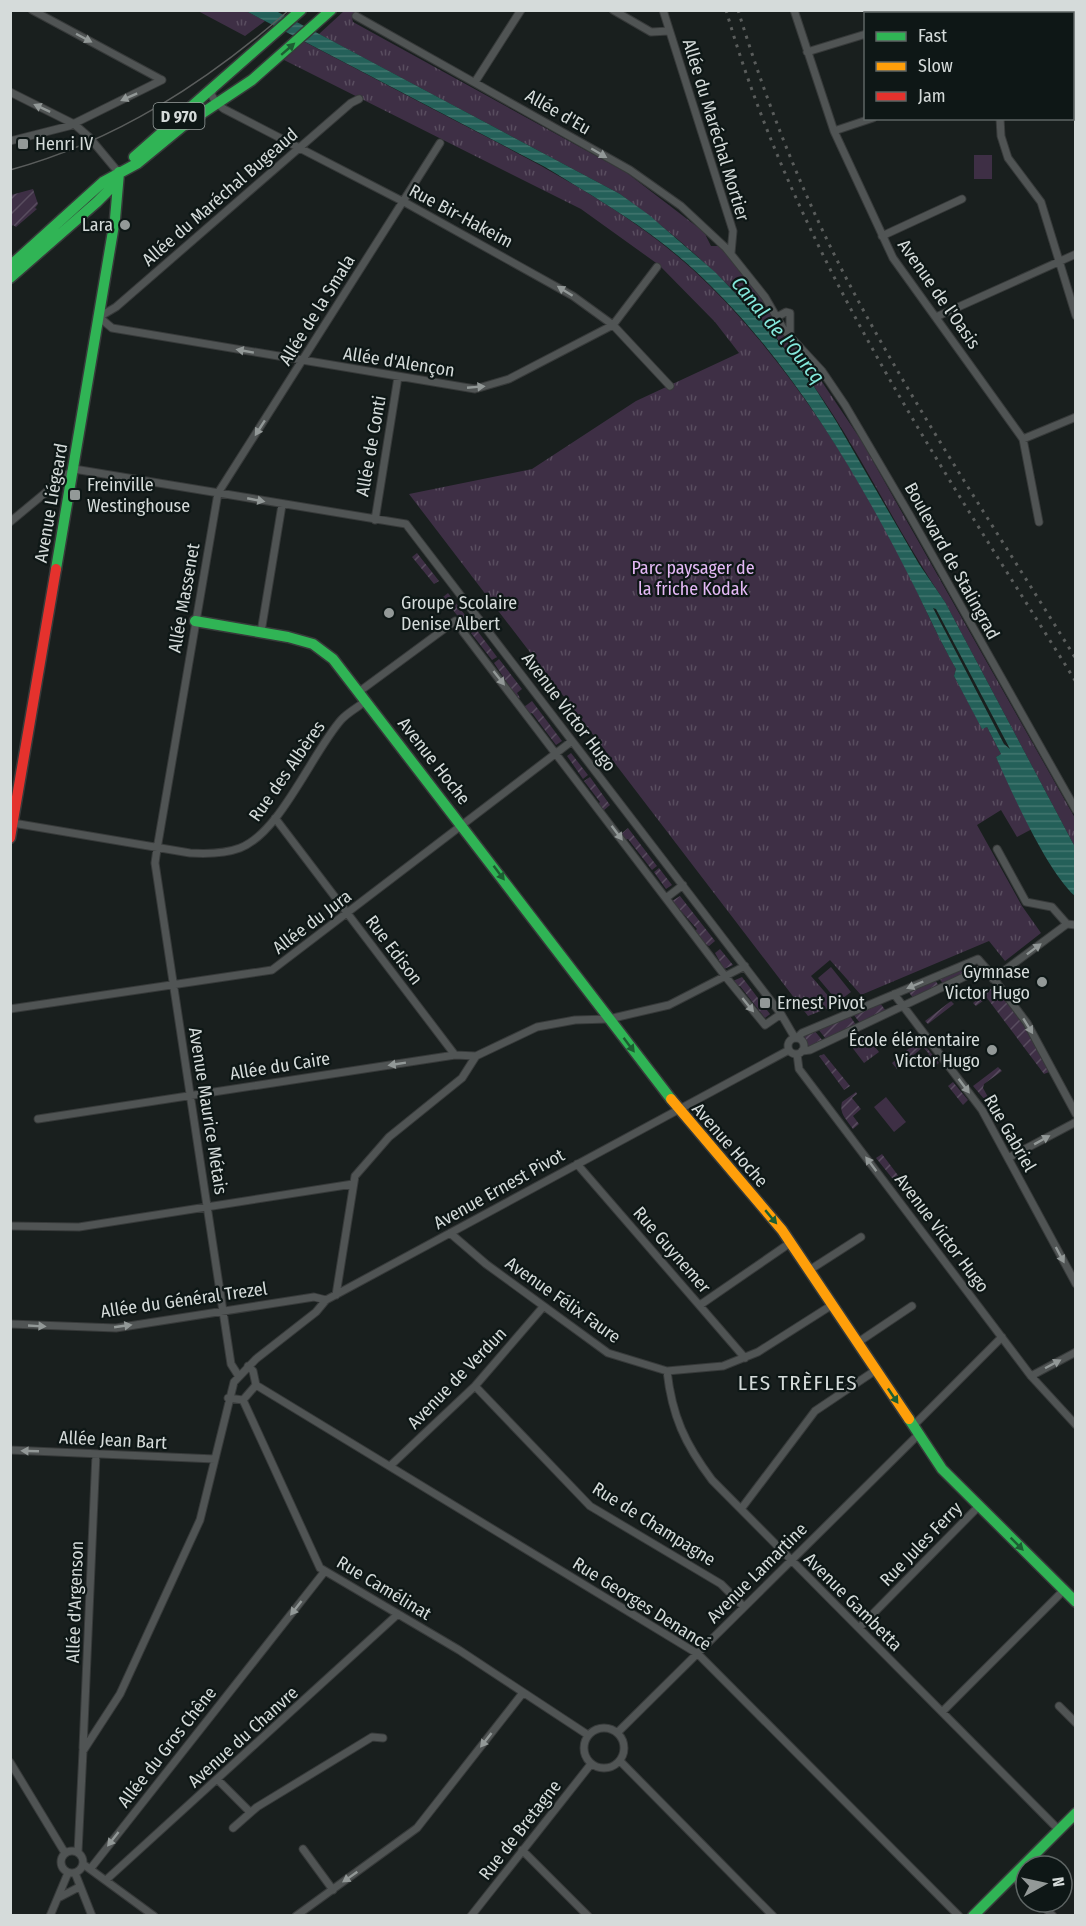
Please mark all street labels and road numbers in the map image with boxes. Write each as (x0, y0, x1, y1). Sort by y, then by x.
street label: Allée du Maréchal Mortier (678, 36, 754, 224)
street label: Allée d'Eu (521, 85, 595, 139)
road number: D 970 (154, 103, 204, 129)
street label: Allée du Maréchal Bugeaud (138, 123, 302, 271)
street label: Rue Bir-Hakeim (405, 179, 517, 253)
street label: Avenue de l'Oasis (893, 235, 985, 353)
street label: Allée de la Smala (274, 250, 360, 369)
street label: Allée d'Alençon (342, 342, 456, 382)
street label: Allée de Conti (351, 394, 391, 498)
street label: Avenue Liégeard (30, 442, 72, 564)
street label: Boulevard de Stalingrad (900, 479, 1004, 643)
street label: Allée Massenet (164, 541, 204, 654)
street label: Avenue Victor Hugo (517, 648, 621, 776)
street label: Avenue Hoche (393, 713, 475, 809)
street label: Rue des Albères (244, 716, 330, 826)
street label: Allée du Jura (268, 885, 356, 959)
street label: Rue Edison (361, 911, 427, 989)
street label: Avenue Maurice Métais (184, 1026, 232, 1197)
street label: Allée du Caire (228, 1047, 332, 1085)
street label: Rue Gabriel (979, 1090, 1041, 1176)
street label: Avenue Hoche (687, 1098, 773, 1192)
street label: Avenue Ernest Pivot (430, 1144, 568, 1234)
street label: Avenue Victor Hugo (890, 1169, 994, 1297)
street label: Rue Guynemer (628, 1202, 716, 1298)
street label: Avenue Félix Faure (501, 1252, 625, 1348)
street label: Allée du Général Trezel (99, 1277, 269, 1323)
street label: Avenue de Verdun (403, 1323, 511, 1433)
street label: Allée Jean Bart (59, 1426, 168, 1454)
street label: Rue de Champagne (588, 1477, 720, 1571)
street label: Rue Jules Ferry (875, 1497, 967, 1591)
street label: Avenue Lamartine (702, 1518, 812, 1628)
street label: Allée d'Argenson (62, 1540, 88, 1664)
street label: Avenue Gambetta (799, 1548, 907, 1656)
street label: Rue Camélinat (333, 1551, 435, 1625)
street label: Rue Georges Denancé (569, 1552, 716, 1656)
street label: Allée du Gros Chêne (113, 1682, 221, 1812)
street label: Avenue du Chanvre (183, 1682, 303, 1792)
street label: Rue de Bretagne (474, 1776, 566, 1884)

